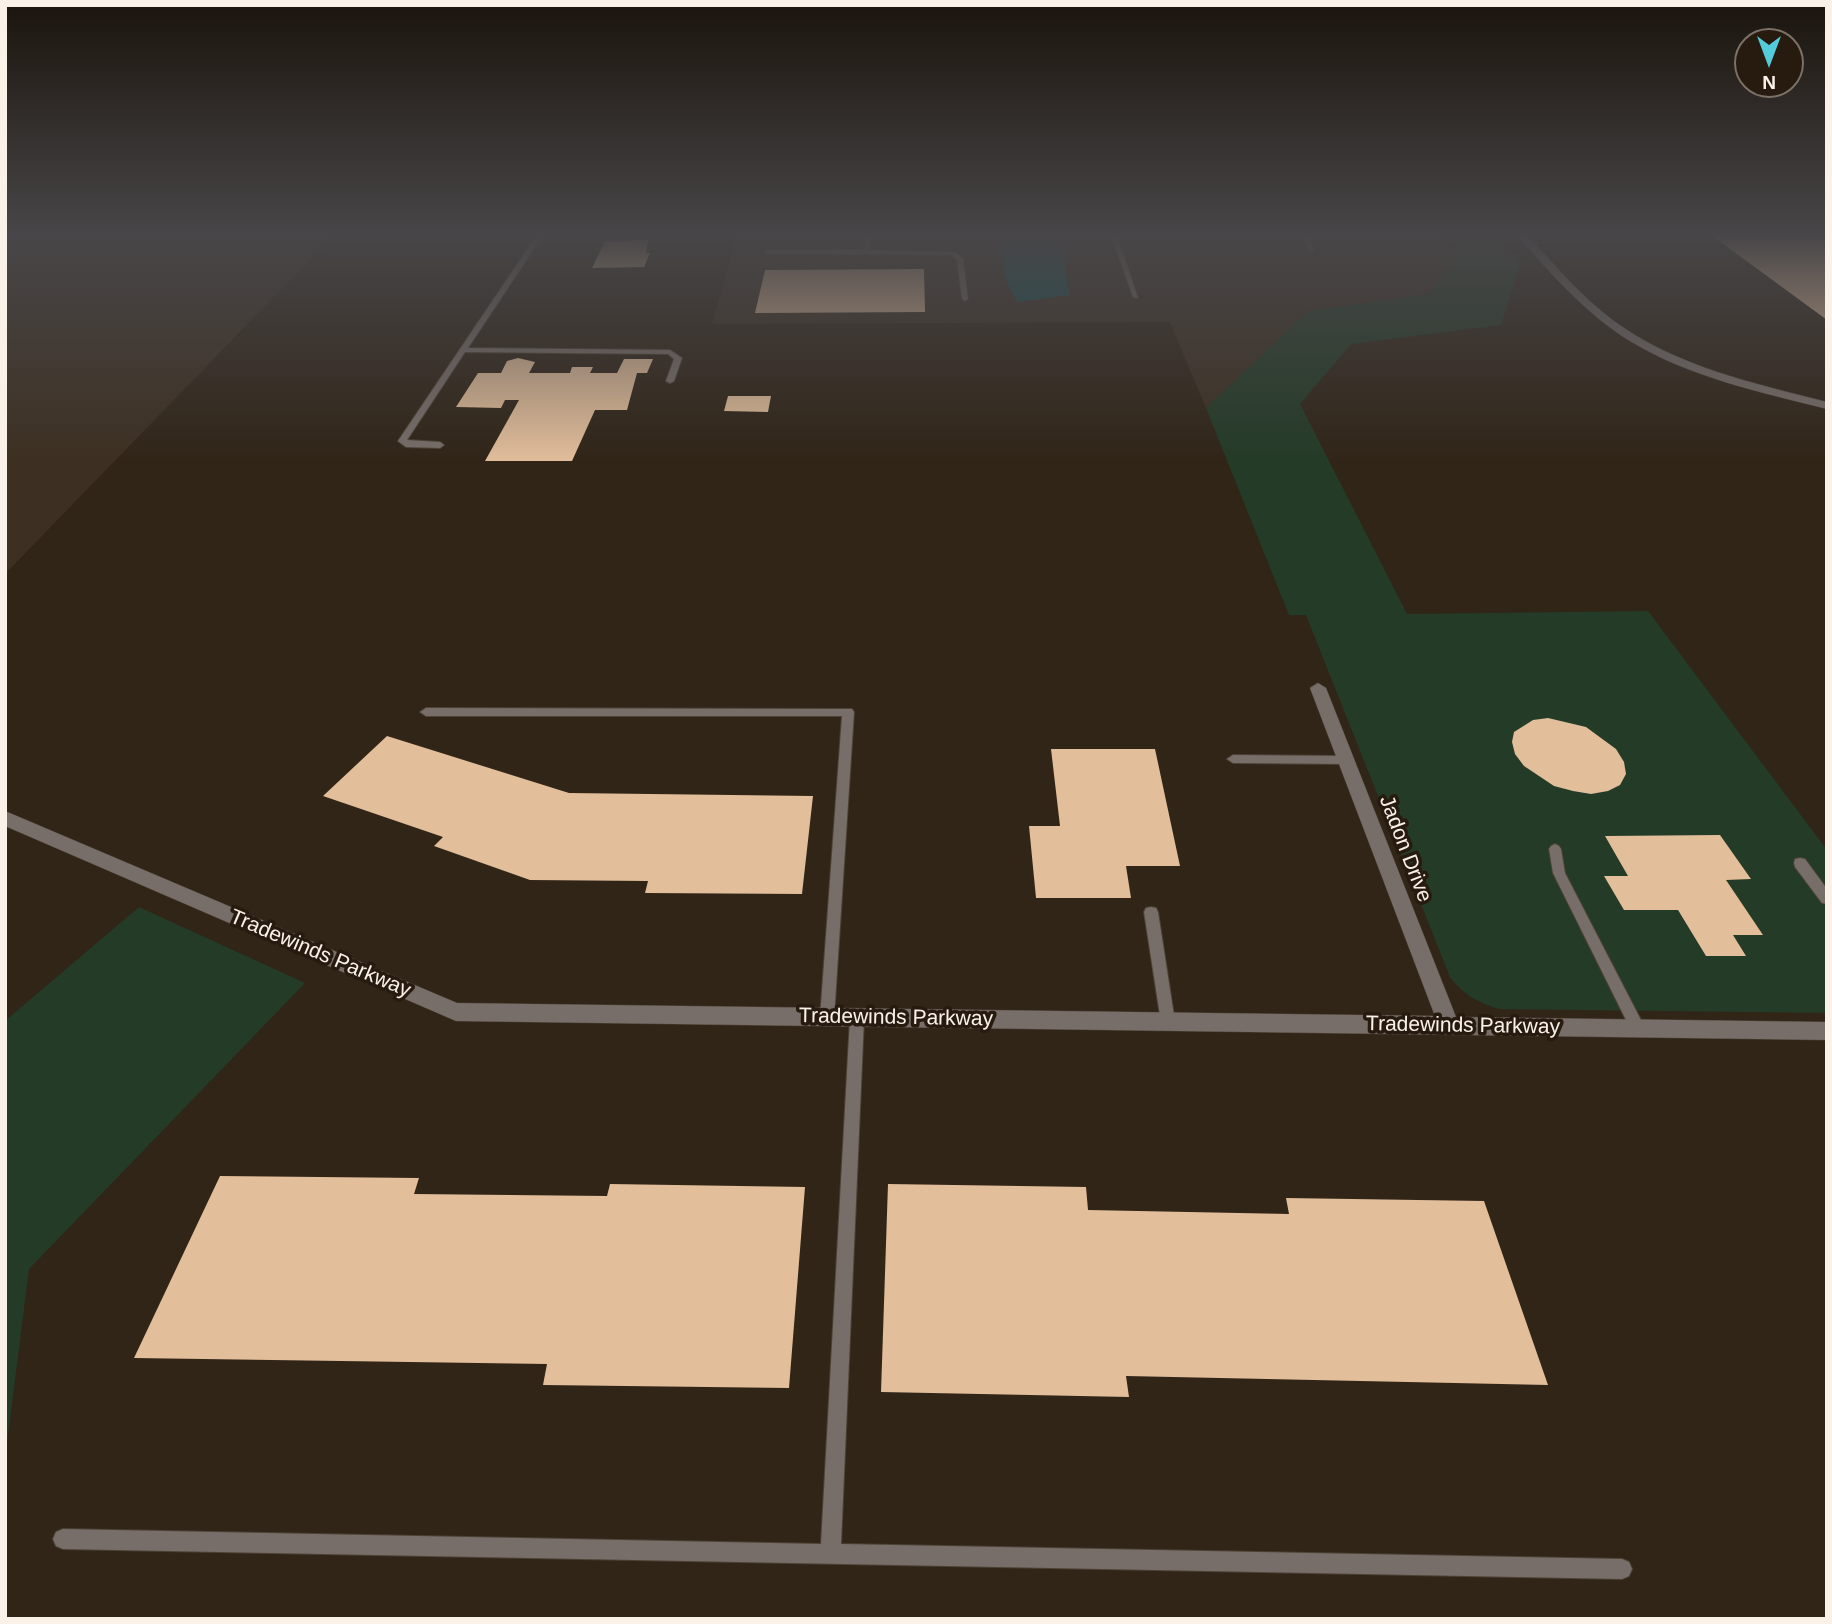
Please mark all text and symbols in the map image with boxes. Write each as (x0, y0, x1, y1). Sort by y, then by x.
north arrow (1734, 28, 1804, 98)
text: N (1762, 72, 1776, 93)
street label: Jadon Drive (1373, 792, 1437, 906)
street label: Tradewinds Parkway (226, 904, 414, 1004)
street label: Tradewinds Parkway (799, 1004, 993, 1032)
street label: Tradewinds Parkway (1366, 1012, 1560, 1040)

